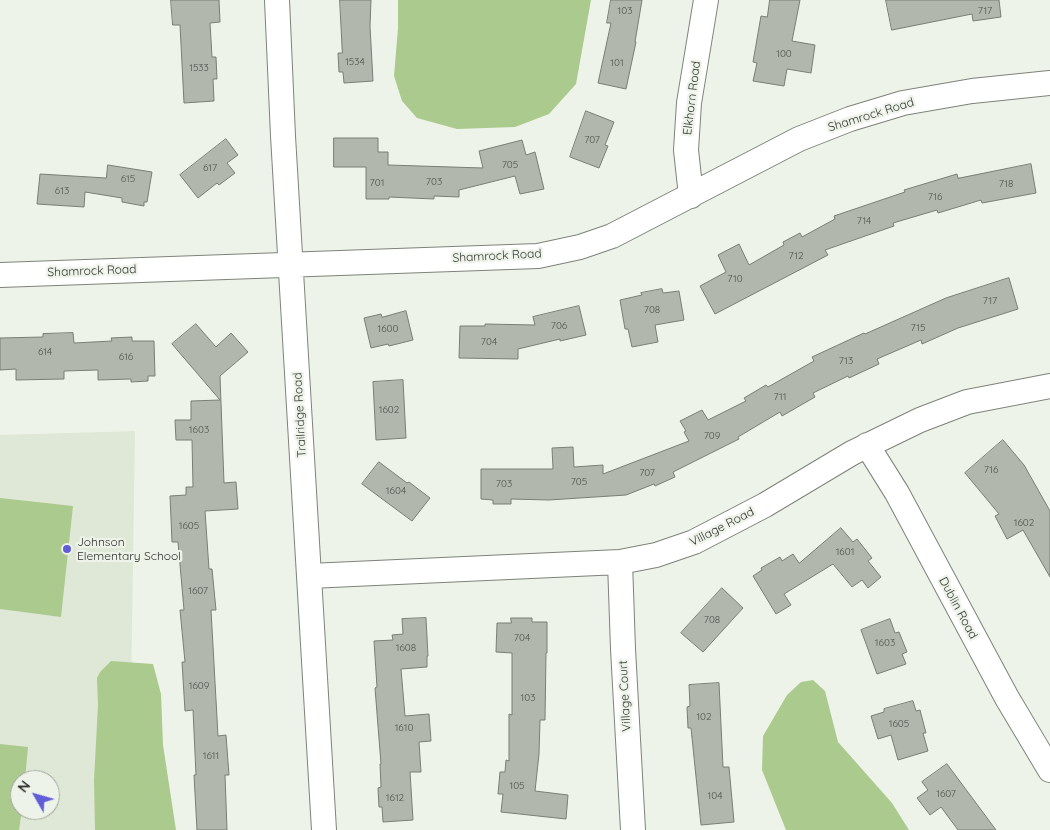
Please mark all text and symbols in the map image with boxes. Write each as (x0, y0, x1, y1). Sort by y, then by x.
house number: 103 (618, 5, 632, 17)
house number: 717 (978, 5, 992, 17)
house number: 100 (776, 48, 792, 60)
house number: 1534 (345, 56, 365, 68)
house number: 101 (610, 57, 624, 69)
street label: Elkhorn Road (680, 60, 704, 136)
house number: 1533 (189, 62, 209, 74)
street label: Shamrock Road (826, 95, 916, 135)
house number: 707 (584, 134, 600, 146)
house number: 705 (502, 159, 518, 171)
house number: 617 (203, 162, 217, 174)
house number: 615 (121, 173, 135, 185)
house number: 703 (426, 176, 442, 188)
house number: 701 (370, 177, 384, 189)
house number: 718 (999, 178, 1013, 190)
house number: 613 (55, 185, 69, 197)
house number: 716 (928, 191, 942, 203)
house number: 714 (857, 215, 871, 227)
street label: Shamrock Road (452, 246, 542, 266)
house number: 712 (789, 250, 803, 262)
street label: Shamrock Road (47, 262, 137, 280)
house number: 710 (727, 273, 743, 285)
house number: 717 (983, 295, 997, 307)
house number: 708 (644, 304, 660, 316)
house number: 706 (551, 320, 567, 332)
house number: 715 (911, 322, 925, 334)
house number: 1600 (378, 323, 398, 335)
house number: 704 (481, 336, 497, 348)
house number: 614 (38, 346, 52, 358)
house number: 616 (119, 351, 133, 363)
house number: 713 (839, 355, 853, 367)
street label: Trailridge Road (291, 372, 309, 458)
house number: 711 (773, 391, 787, 403)
house number: 1602 (379, 404, 399, 416)
house number: 1603 (189, 424, 209, 436)
house number: 709 (704, 430, 720, 442)
house number: 716 (984, 464, 998, 476)
house number: 707 (639, 467, 655, 479)
house number: 705 (571, 476, 587, 488)
house number: 703 (496, 478, 512, 490)
house number: 1604 (386, 485, 406, 497)
street label: Village Road (687, 505, 757, 549)
house number: 1602 (1014, 517, 1034, 529)
house number: 1605 (179, 520, 199, 532)
place label: Johnson Elementary School (77, 535, 181, 563)
marker: Johnson Elementary School (61, 543, 73, 555)
house number: 1601 (836, 546, 854, 558)
street label: Dublin Road (936, 575, 980, 641)
house number: 1607 (188, 585, 208, 597)
house number: 708 (704, 614, 720, 626)
house number: 704 (514, 632, 530, 644)
house number: 1603 (875, 637, 895, 649)
house number: 1608 (396, 642, 416, 654)
street label: Village Court (616, 660, 634, 732)
house number: 1609 (189, 680, 209, 692)
house number: 103 (521, 692, 535, 704)
house number: 102 (696, 711, 712, 723)
house number: 1605 (889, 718, 909, 730)
house number: 1610 (395, 722, 413, 734)
house number: 1611 (203, 750, 219, 762)
north arrow (10, 770, 60, 820)
text: N (14, 777, 34, 796)
house number: 105 (509, 780, 525, 792)
house number: 1607 (936, 788, 956, 800)
house number: 104 (708, 790, 722, 802)
house number: 1612 (386, 792, 404, 804)

